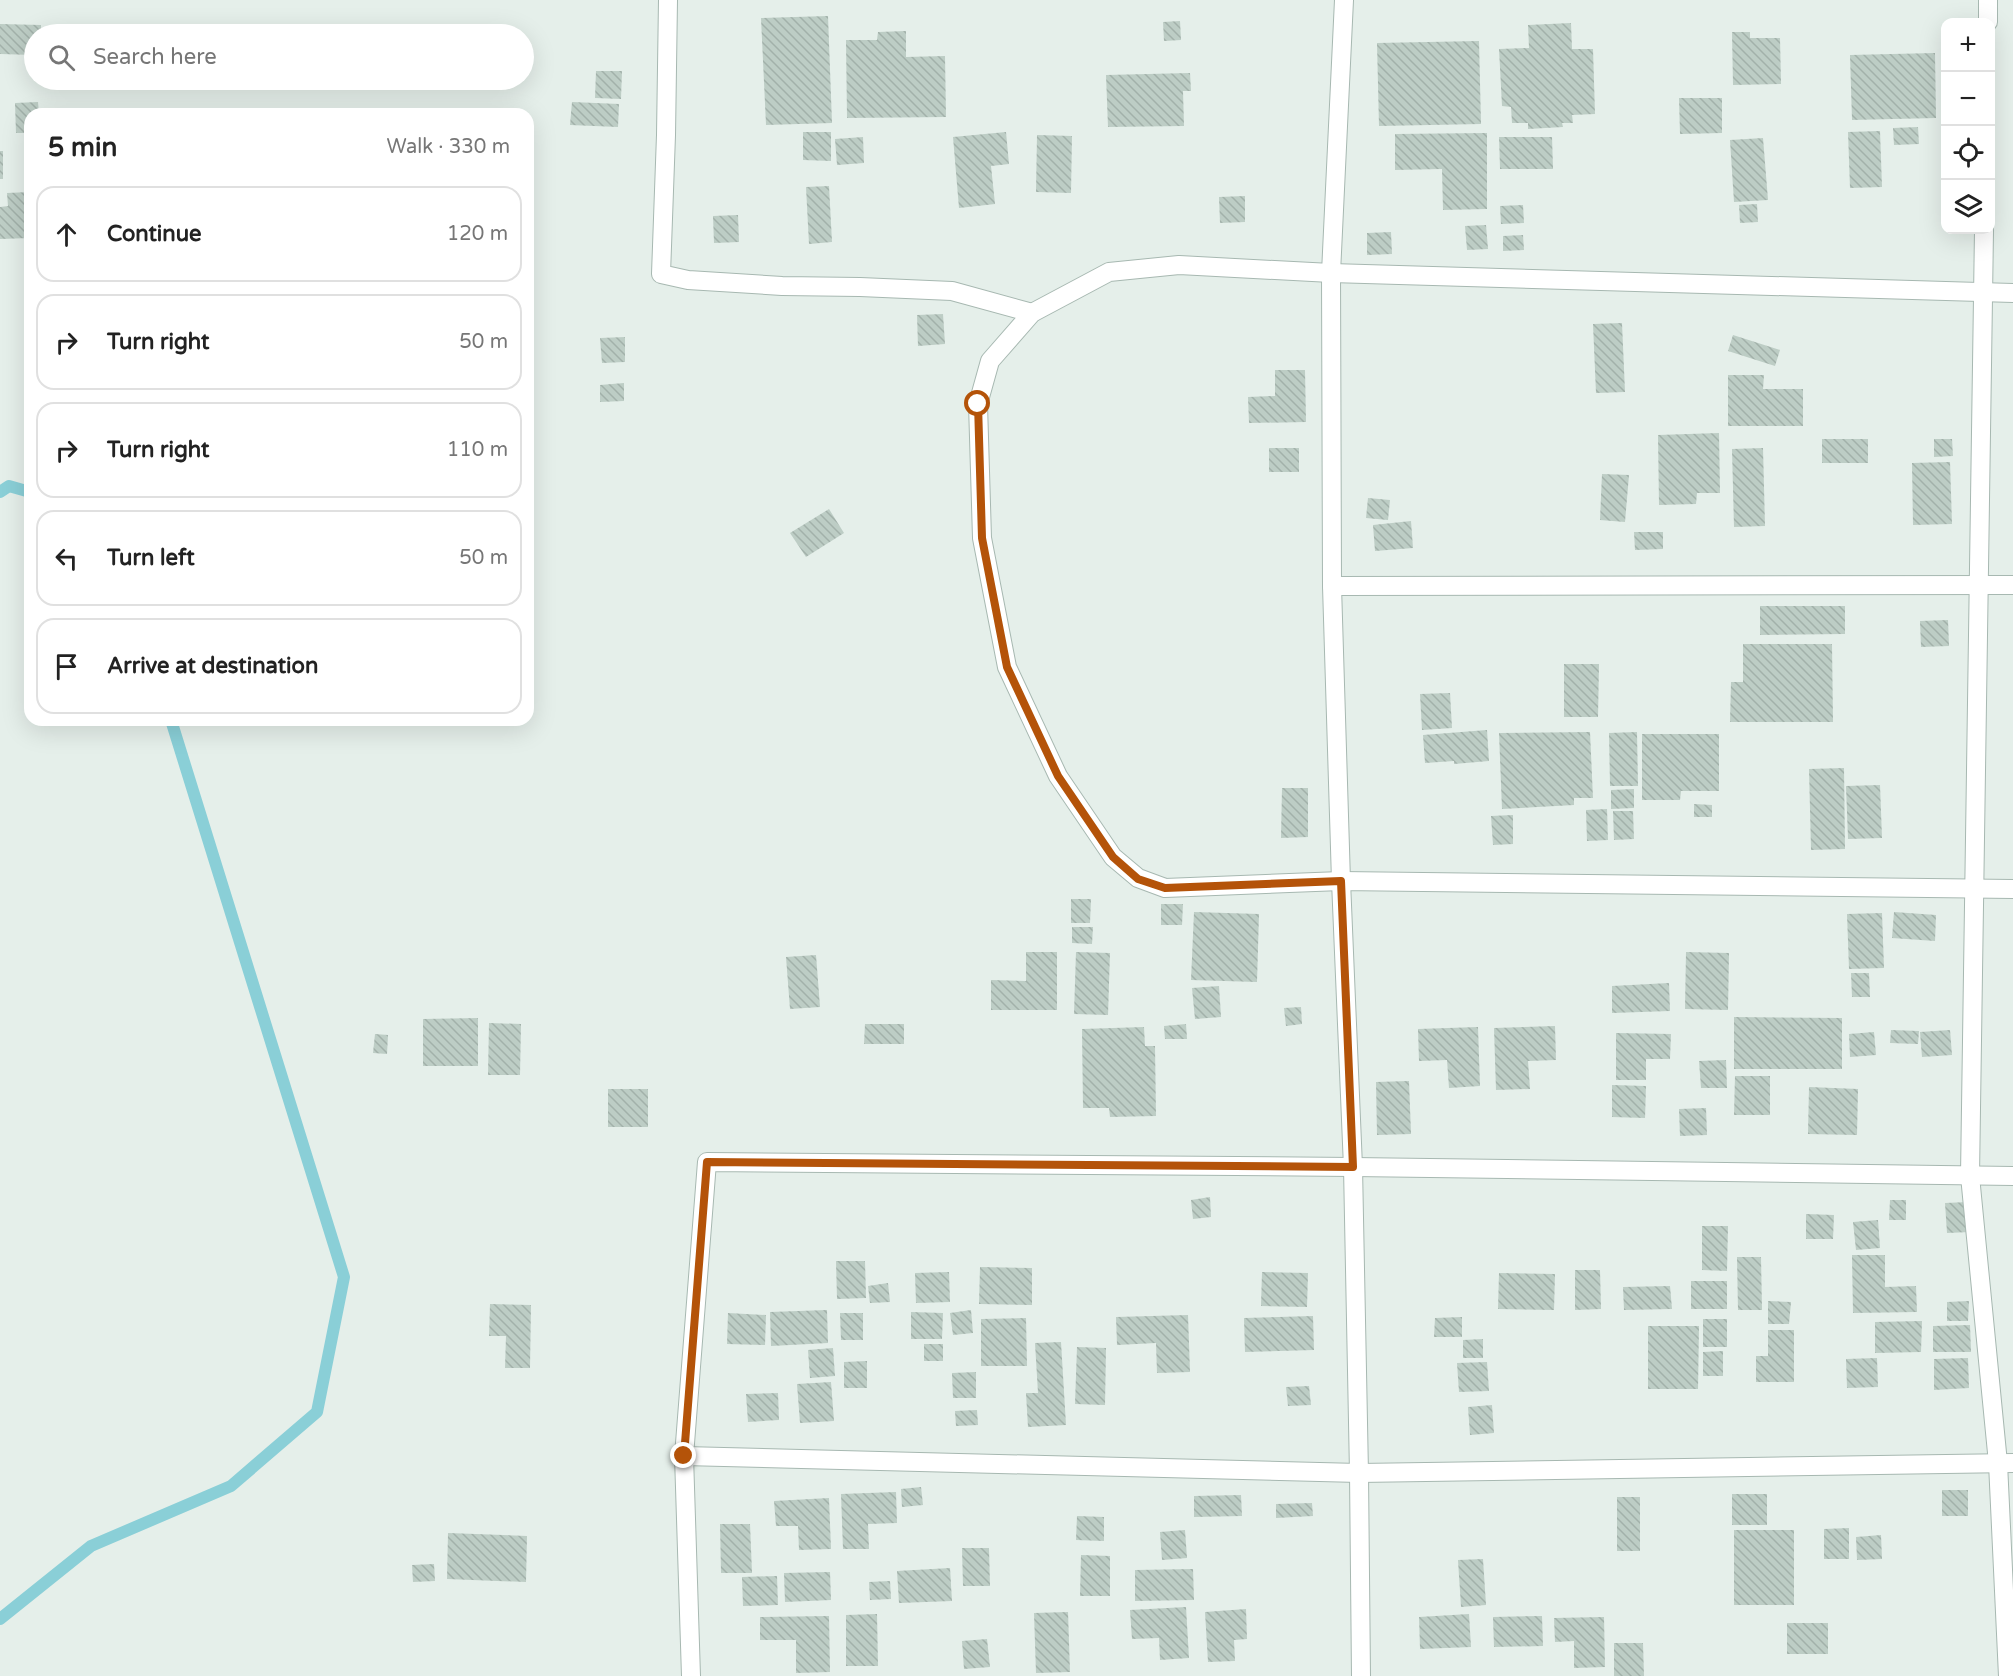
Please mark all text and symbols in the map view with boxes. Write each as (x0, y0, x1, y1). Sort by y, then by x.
map controls (1941, 18, 1995, 234)
button: + (1941, 18, 1995, 72)
search box (24, 24, 534, 90)
icon: search (45, 41, 78, 74)
text: Search here (93, 44, 217, 70)
button: − (1941, 72, 1995, 126)
button: locate (1941, 126, 1995, 180)
text: 5 min (48, 132, 117, 163)
text: Walk · 330 m (387, 135, 510, 159)
button: layers (1941, 180, 1995, 234)
icon: ahead (50, 218, 83, 251)
text: Continue (107, 221, 202, 247)
text: 120 m (447, 222, 508, 246)
icon: right (50, 326, 83, 359)
text: Turn right (107, 329, 209, 355)
text: 50 m (459, 330, 508, 354)
route start (964, 390, 990, 416)
icon: right (50, 434, 83, 467)
text: Turn right (107, 437, 209, 463)
text: 110 m (447, 438, 508, 462)
icon: left (50, 542, 83, 575)
text: Turn left (107, 545, 195, 571)
text: 50 m (459, 546, 508, 570)
icon: arrive (50, 650, 83, 683)
text: Arrive at destination (107, 653, 318, 679)
route end (670, 1442, 696, 1468)

